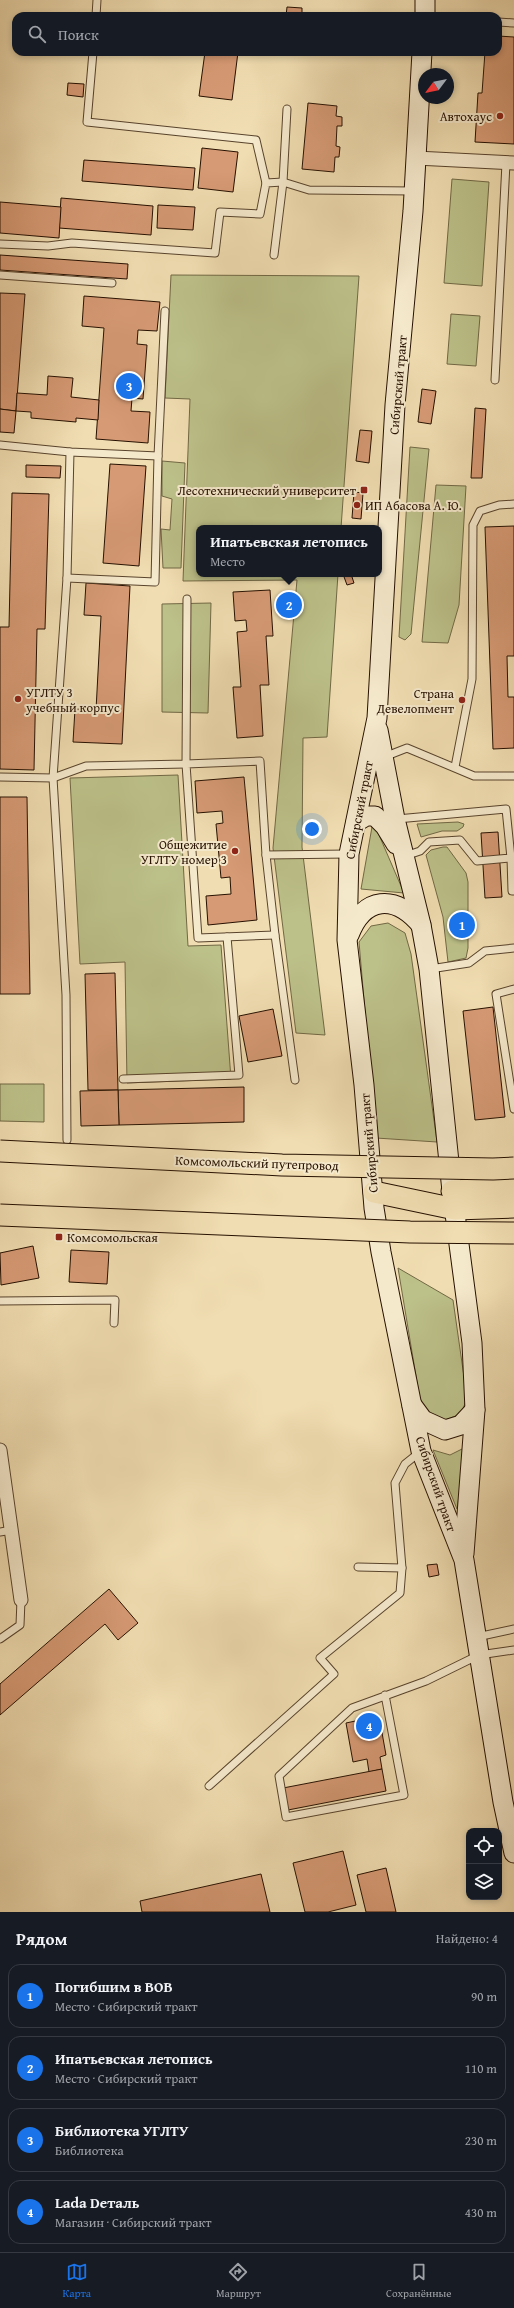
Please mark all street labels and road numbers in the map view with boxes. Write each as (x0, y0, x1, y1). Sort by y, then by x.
street label: Сибирский тракт (384, 334, 412, 435)
street label: Сибирский тракт (340, 759, 378, 861)
street label: Сибирский тракт (355, 1092, 383, 1193)
street label: Комсомольский путепровод (175, 1151, 339, 1175)
street label: Сибирский тракт (411, 1434, 461, 1535)

